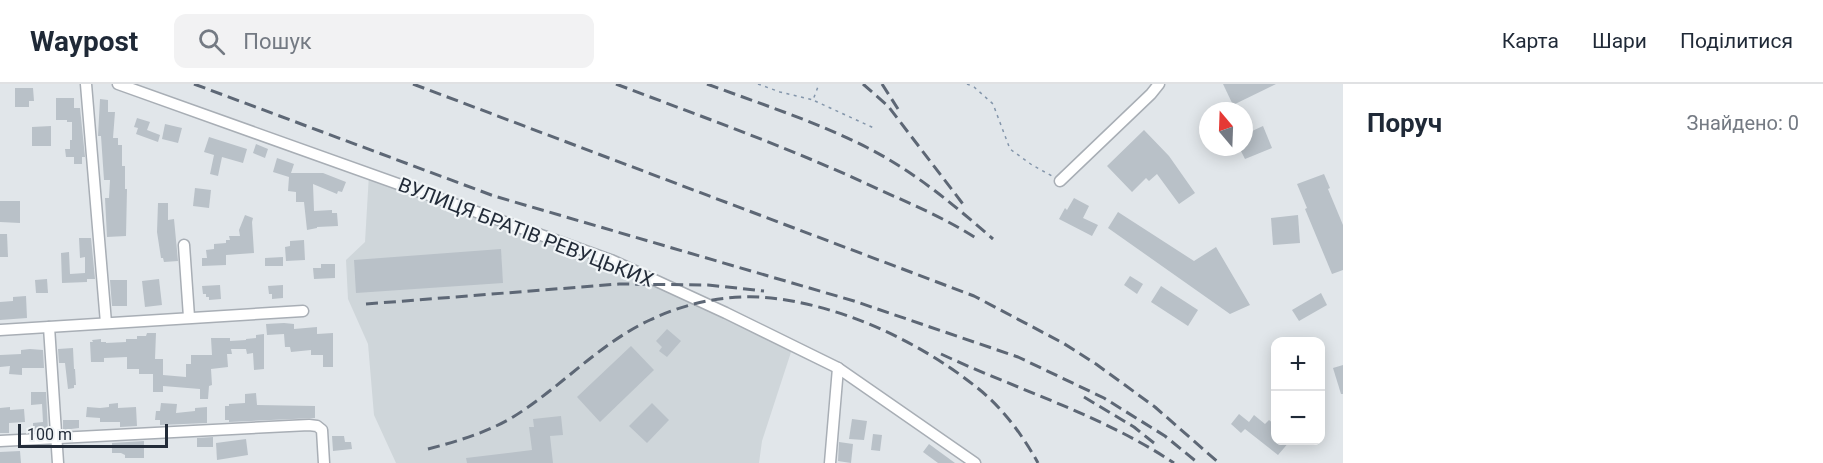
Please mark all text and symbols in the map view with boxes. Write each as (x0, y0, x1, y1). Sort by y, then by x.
search box (174, 14, 594, 68)
text: Waypost (30, 25, 138, 58)
icon: search (195, 25, 228, 58)
text: Пошук (243, 29, 312, 54)
text: Карта (1502, 29, 1559, 53)
text: Шари (1592, 29, 1647, 53)
text: Поділитися (1680, 29, 1793, 53)
north arrow (1199, 102, 1253, 156)
text: Поруч (1367, 108, 1442, 138)
text: Знайдено: 0 (1687, 111, 1799, 135)
street label: ВУЛИЦЯ БРАТІВ РЕВУЦЬКИХ (395, 172, 657, 292)
map controls (1271, 337, 1325, 445)
button: + (1271, 337, 1325, 391)
button: − (1271, 391, 1325, 445)
scale bar (18, 421, 168, 448)
text: 100 m (27, 425, 72, 444)

